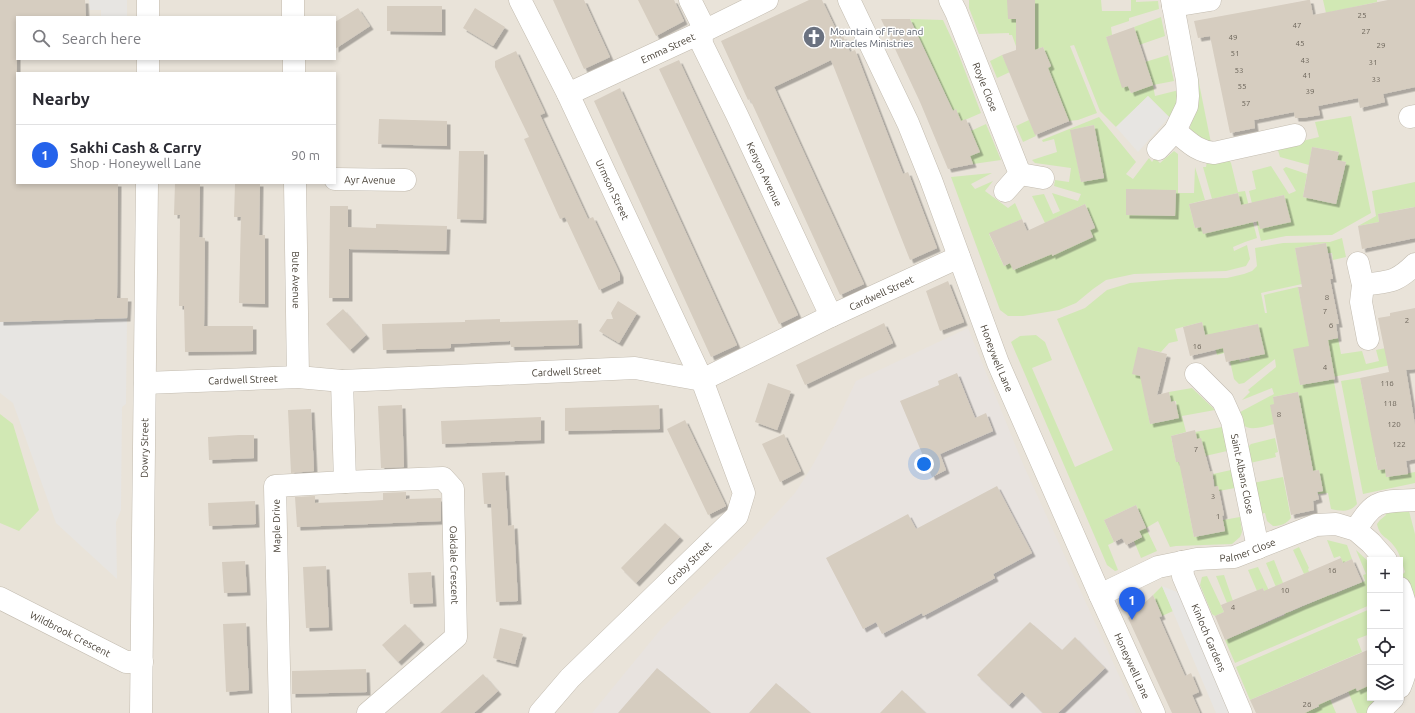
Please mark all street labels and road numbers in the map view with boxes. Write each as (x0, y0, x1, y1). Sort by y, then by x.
street label: Emma Street (639, 31, 697, 65)
street label: Royle Close (971, 61, 1000, 113)
street label: Kenyon Avenue (744, 140, 784, 208)
street label: Urmson Street (593, 158, 631, 222)
street label: Ayr Avenue (344, 174, 396, 186)
street label: Bute Avenue (290, 251, 302, 309)
street label: Cardwell Street (848, 274, 915, 313)
street label: Honeywell Lane (978, 323, 1015, 394)
street label: Cardwell Street (531, 364, 602, 379)
street label: Cardwell Street (208, 373, 278, 387)
street label: Dowry Street (139, 418, 150, 478)
street label: Saint Albans Close (1229, 433, 1256, 515)
street label: Maple Drive (271, 499, 282, 553)
street label: Oakdale Crescent (448, 526, 460, 605)
street label: Palmer Close (1219, 536, 1277, 564)
street label: Groby Street (665, 540, 714, 587)
street label: Kinloch Gardens (1189, 602, 1228, 673)
street label: Wildbrook Crescent (28, 609, 112, 659)
street label: Honeywell Lane (1112, 631, 1152, 701)

